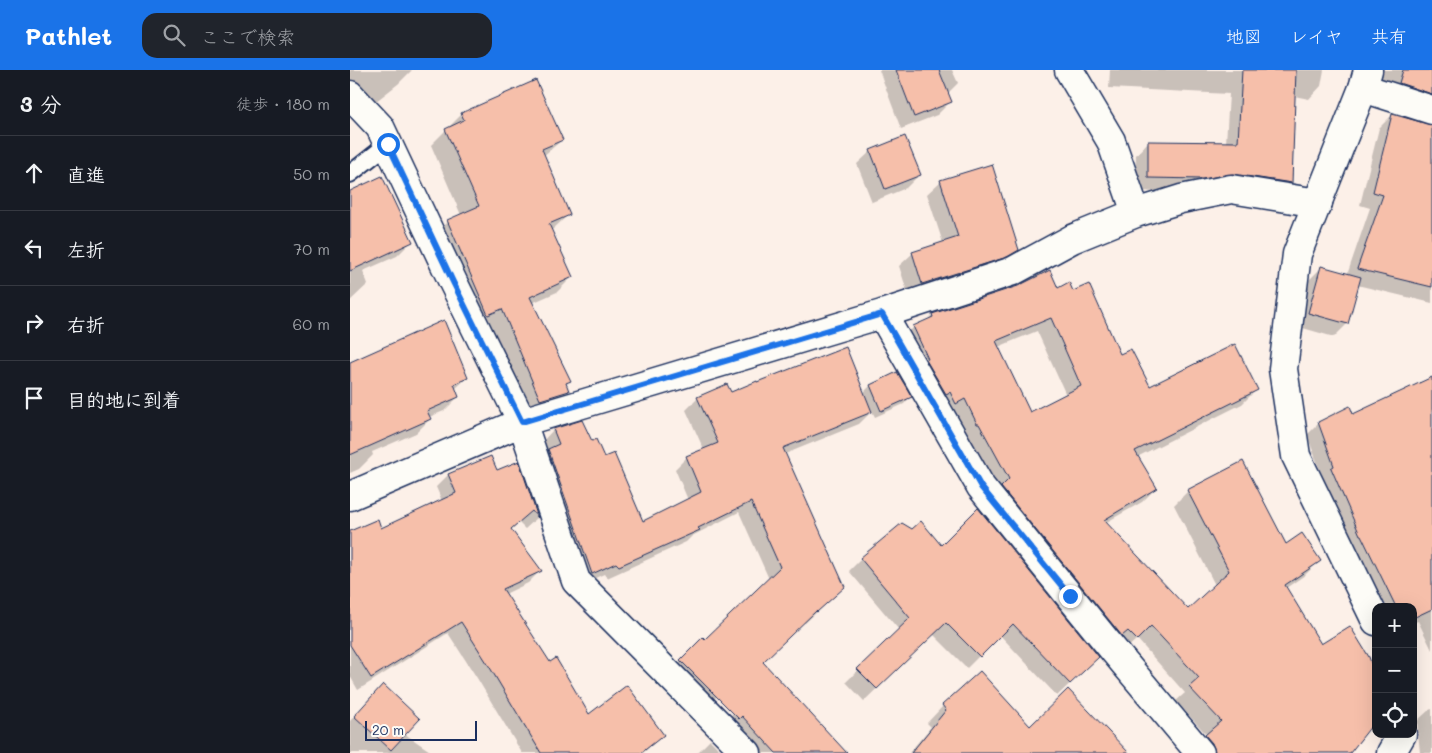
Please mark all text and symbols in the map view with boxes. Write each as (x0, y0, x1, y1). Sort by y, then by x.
search box (142, 13, 492, 58)
text: Pathlet (25, 20, 112, 51)
icon: search (160, 21, 188, 49)
text: ここで検索 (200, 24, 295, 49)
text: 地図 (1226, 24, 1262, 48)
text: レイヤ (1290, 24, 1343, 48)
text: 共有 (1371, 24, 1407, 48)
text: 3 分 (20, 90, 61, 117)
text: 徒歩 · 180 m (236, 93, 330, 114)
route start (377, 133, 400, 156)
icon: ahead (20, 159, 48, 187)
text: 直進 (67, 162, 105, 187)
text: 50 m (293, 163, 330, 184)
icon: left (20, 234, 48, 262)
text: 左折 (67, 237, 105, 262)
text: 70 m (293, 238, 330, 259)
icon: right (20, 309, 48, 337)
text: 右折 (67, 312, 105, 337)
text: 60 m (293, 313, 330, 334)
icon: arrive (20, 384, 48, 412)
text: 目的地に到着 (67, 387, 181, 412)
route end (1059, 585, 1082, 608)
map controls (1372, 603, 1417, 738)
button: + (1372, 603, 1417, 648)
button: − (1372, 648, 1417, 693)
button: locate (1372, 693, 1417, 738)
scale bar (365, 718, 478, 741)
text: 20 m (372, 720, 404, 739)

